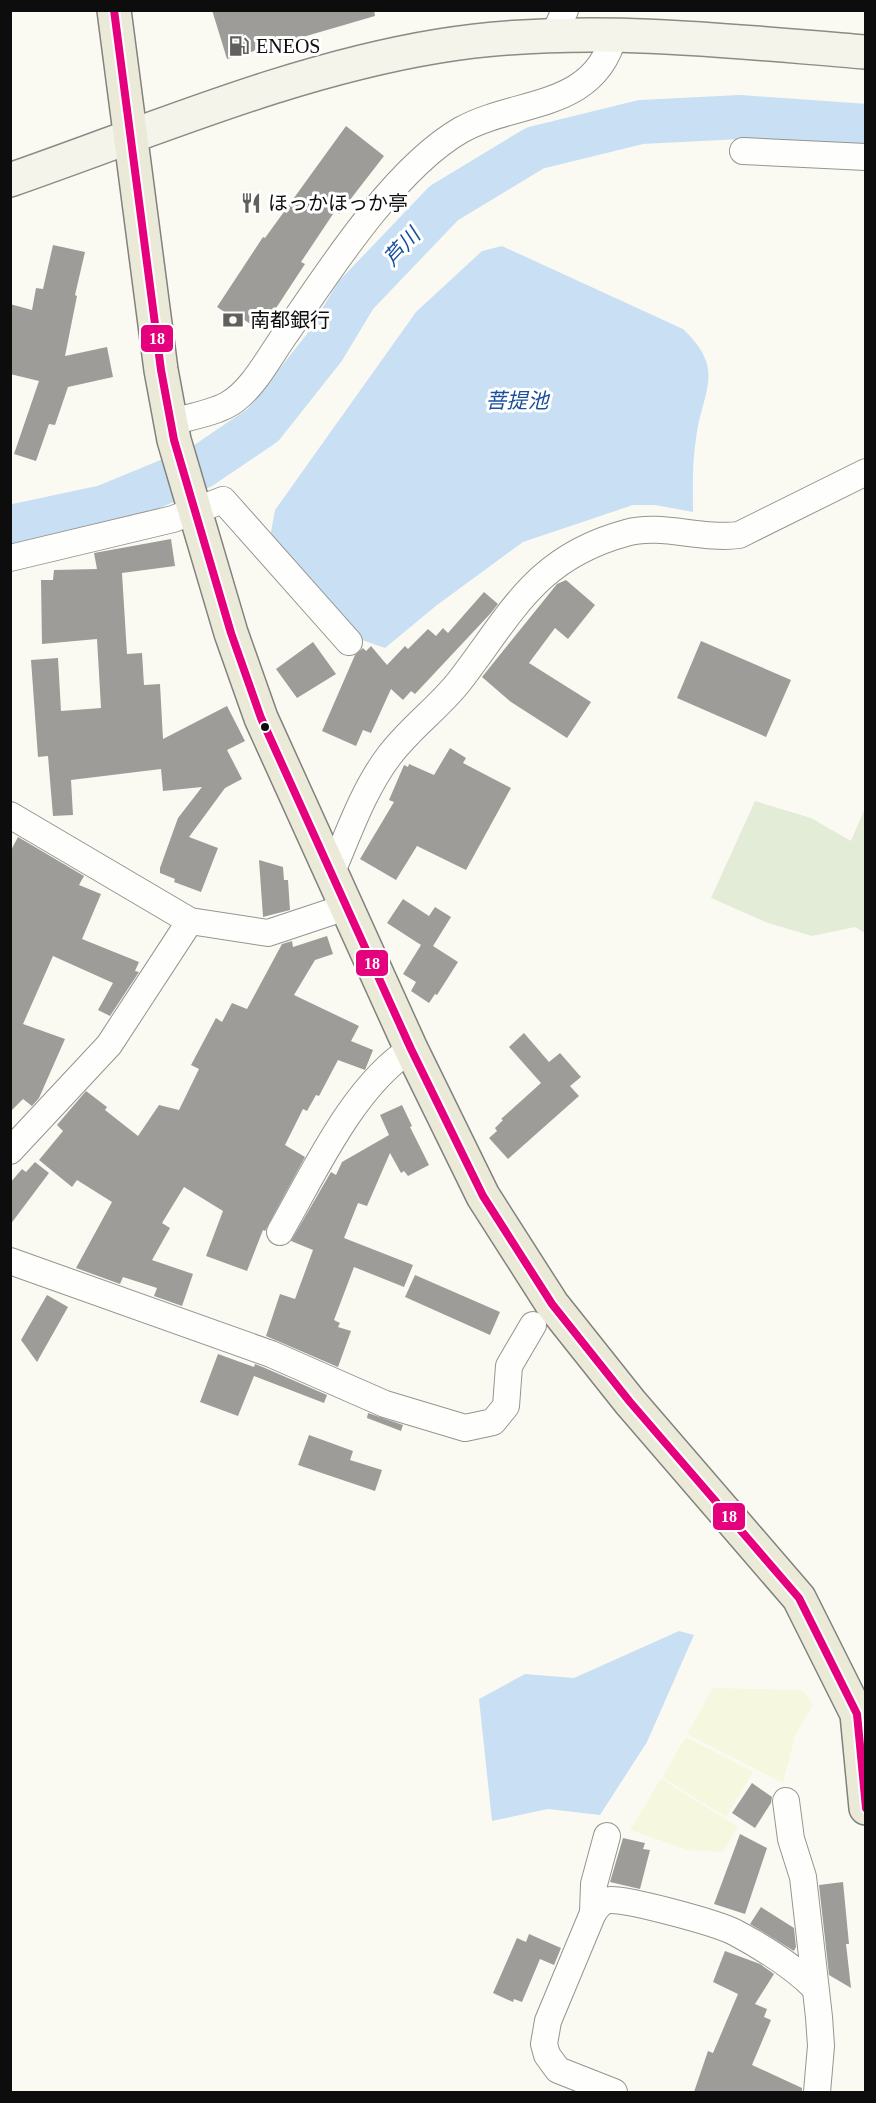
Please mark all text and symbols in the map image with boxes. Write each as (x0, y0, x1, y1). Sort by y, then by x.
fuel station icon: ENEOS (227, 34, 251, 58)
place label: ENEOS (256, 35, 320, 57)
restaurant icon: ほっかほっか亭 (239, 191, 263, 215)
place label: ほっかほっか亭 (268, 192, 408, 214)
water label: 芦川 (379, 222, 426, 271)
bank icon: 南都銀行 (221, 308, 245, 332)
place label: 南都銀行 (250, 309, 330, 331)
line badge: 18 (140, 324, 174, 353)
text: 18 (149, 330, 165, 347)
water label: 菩提池 (486, 389, 550, 413)
unlabelled marker (259, 721, 271, 733)
line badge: 18 (355, 949, 389, 977)
text: 18 (364, 955, 380, 972)
line badge: 18 (712, 1502, 746, 1531)
text: 18 (721, 1508, 737, 1525)

